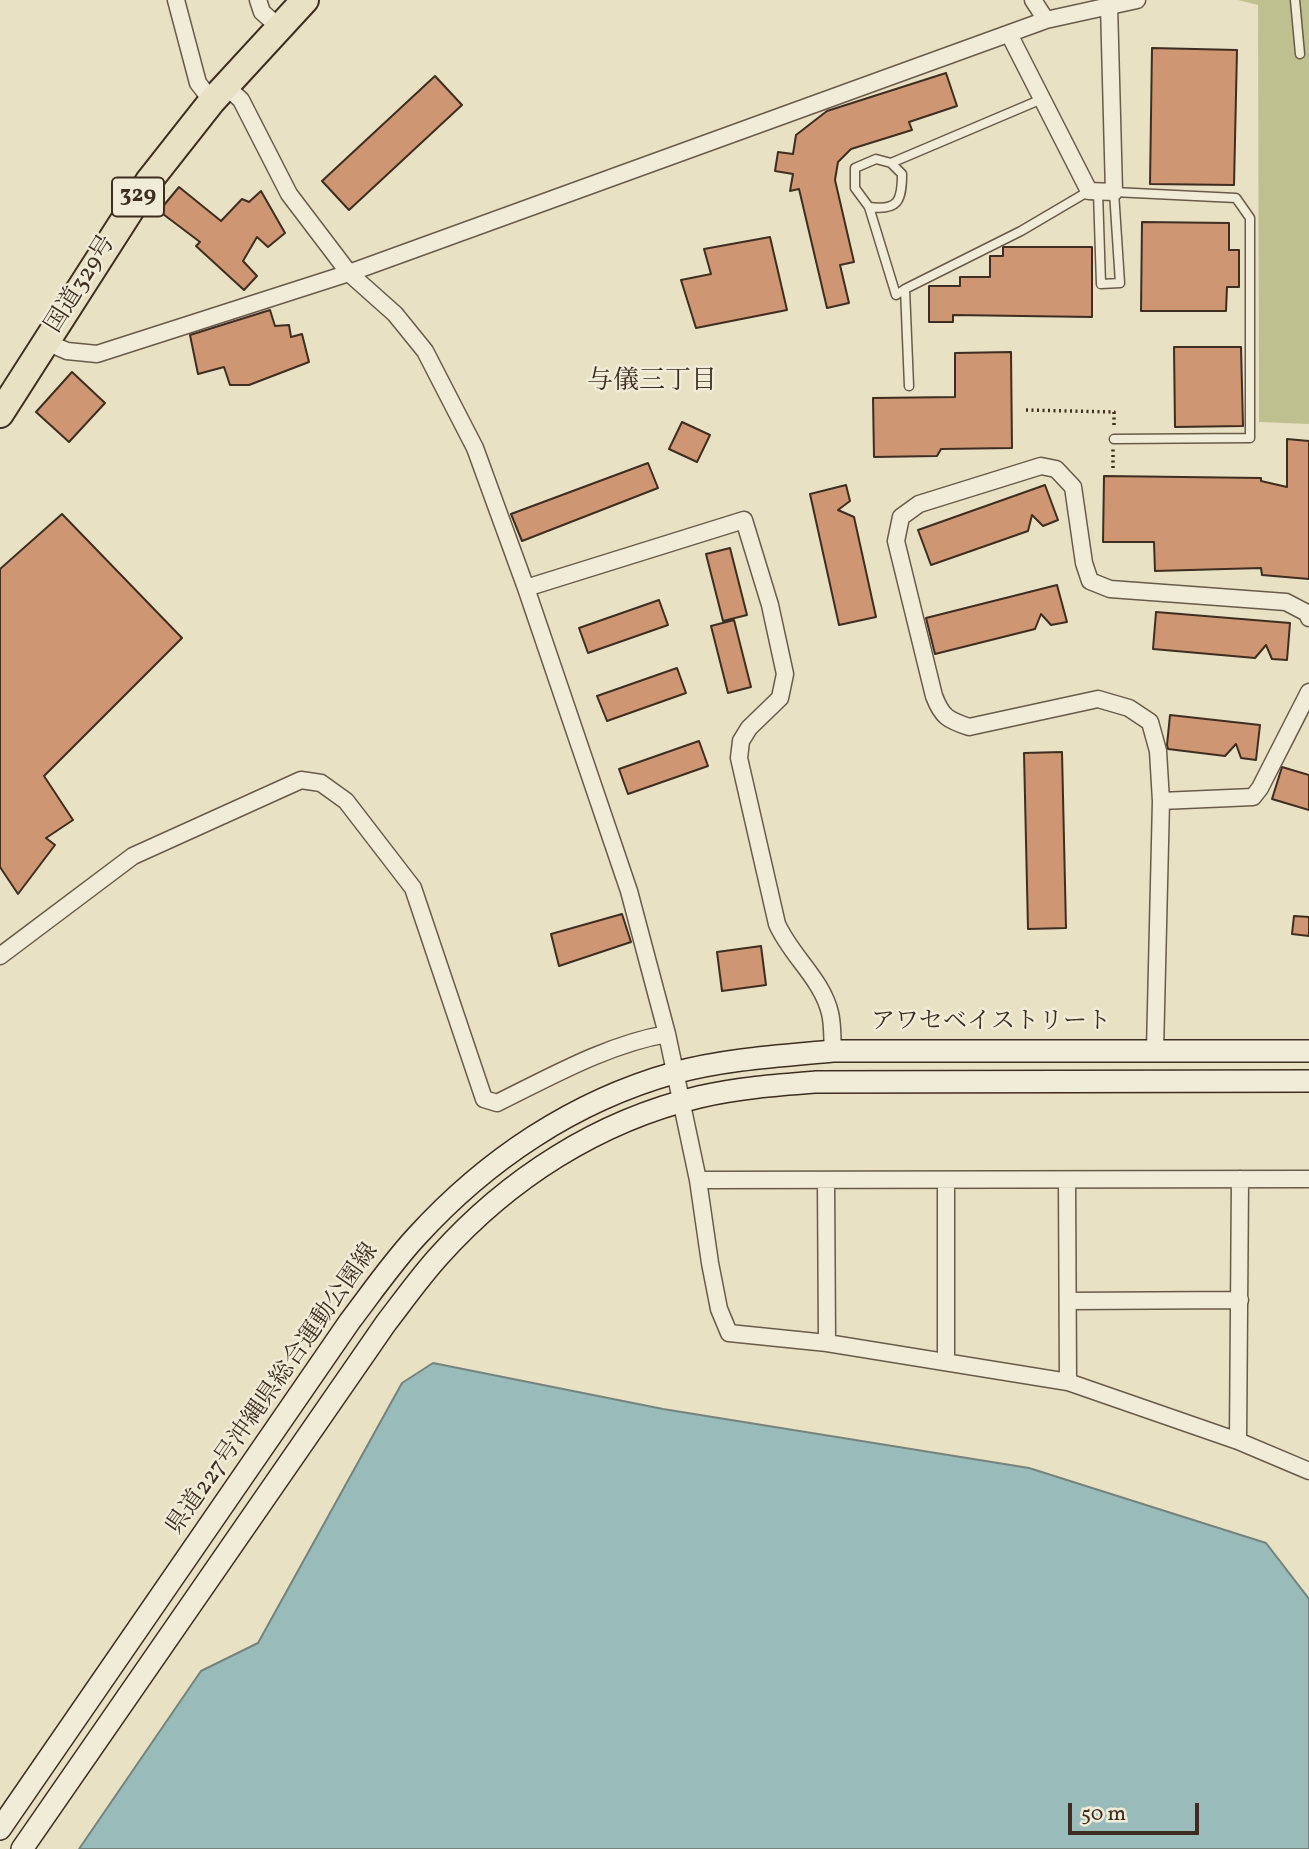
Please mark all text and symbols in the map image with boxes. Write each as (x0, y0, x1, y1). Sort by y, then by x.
road number: 329 (112, 178, 164, 216)
street label: 国道329号 (41, 231, 123, 339)
district label: 与儀三丁目 (587, 367, 717, 399)
street label: アワセベイストリート (871, 1010, 1111, 1038)
street label: 県道227号沖縄県総合運動公園線 (162, 1239, 386, 1541)
scale bar (1071, 1790, 1202, 1834)
text: 50 m (1081, 1800, 1126, 1829)

